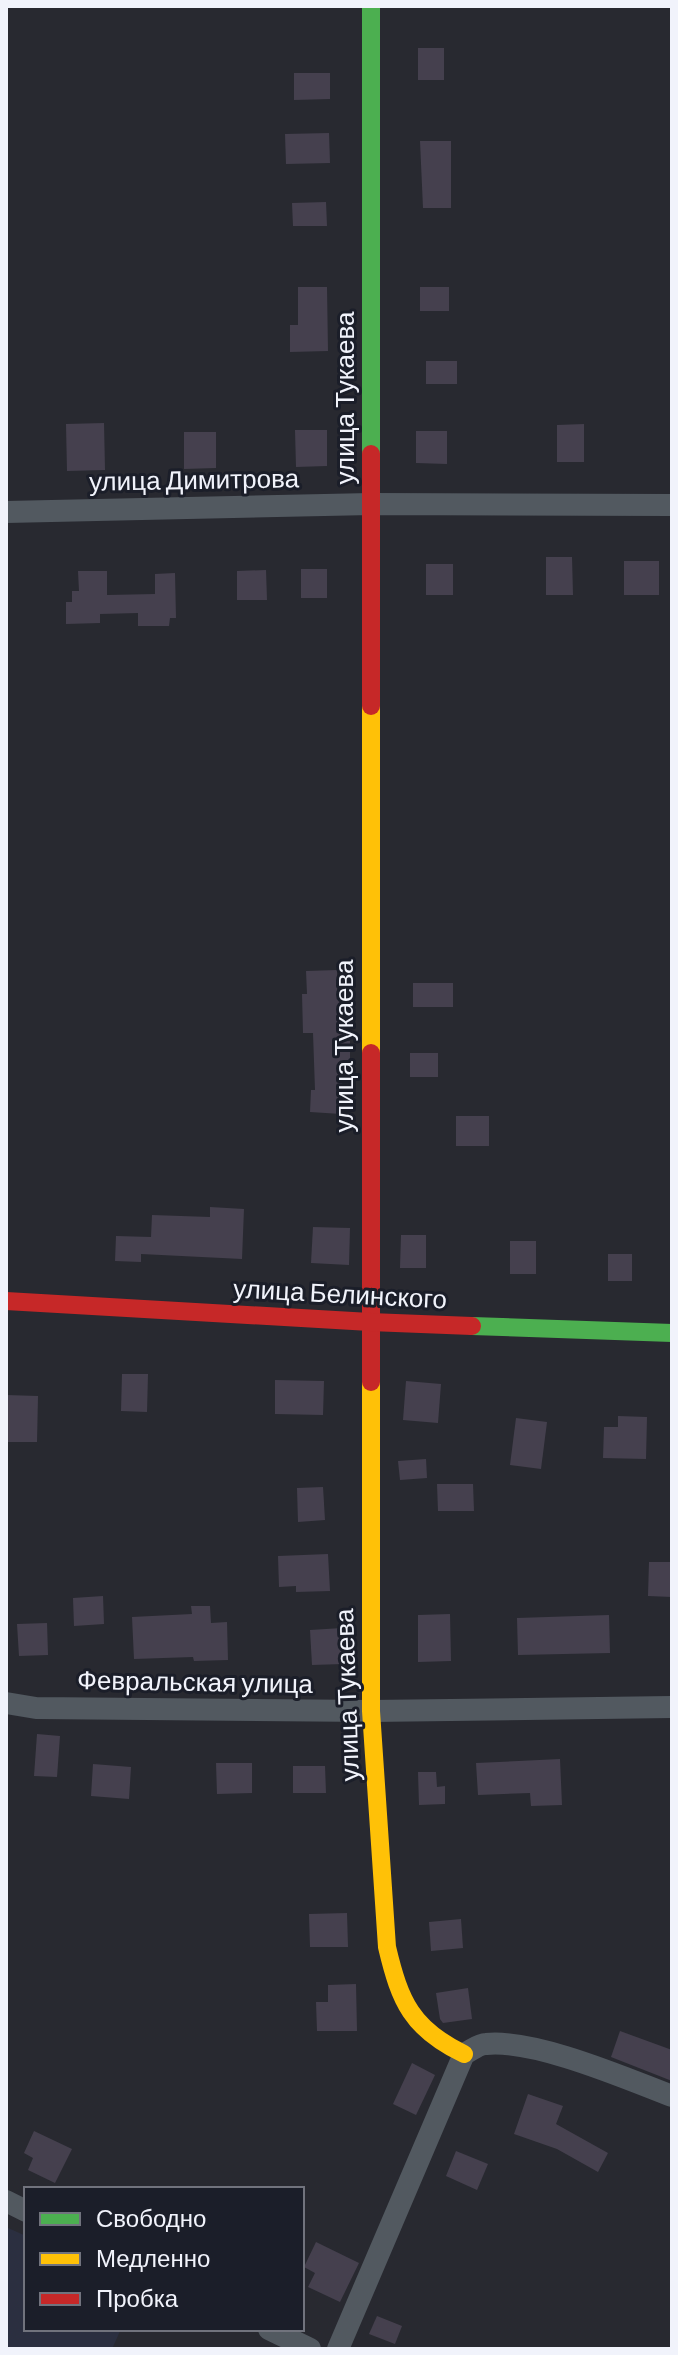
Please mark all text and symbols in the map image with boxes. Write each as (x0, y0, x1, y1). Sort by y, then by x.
street label: улица Тукаева (328, 311, 359, 484)
street label: улица Димитрова (89, 461, 300, 496)
street label: улица Тукаева (327, 959, 358, 1132)
street label: улица Белинского (232, 1271, 448, 1314)
street label: улица Тукаева (327, 1608, 364, 1782)
street label: Февральская улица (77, 1663, 314, 1698)
legend (24, 2187, 304, 2331)
text: Свободно (96, 2203, 206, 2232)
text: Медленно (96, 2243, 210, 2272)
text: Пробка (96, 2283, 179, 2312)

